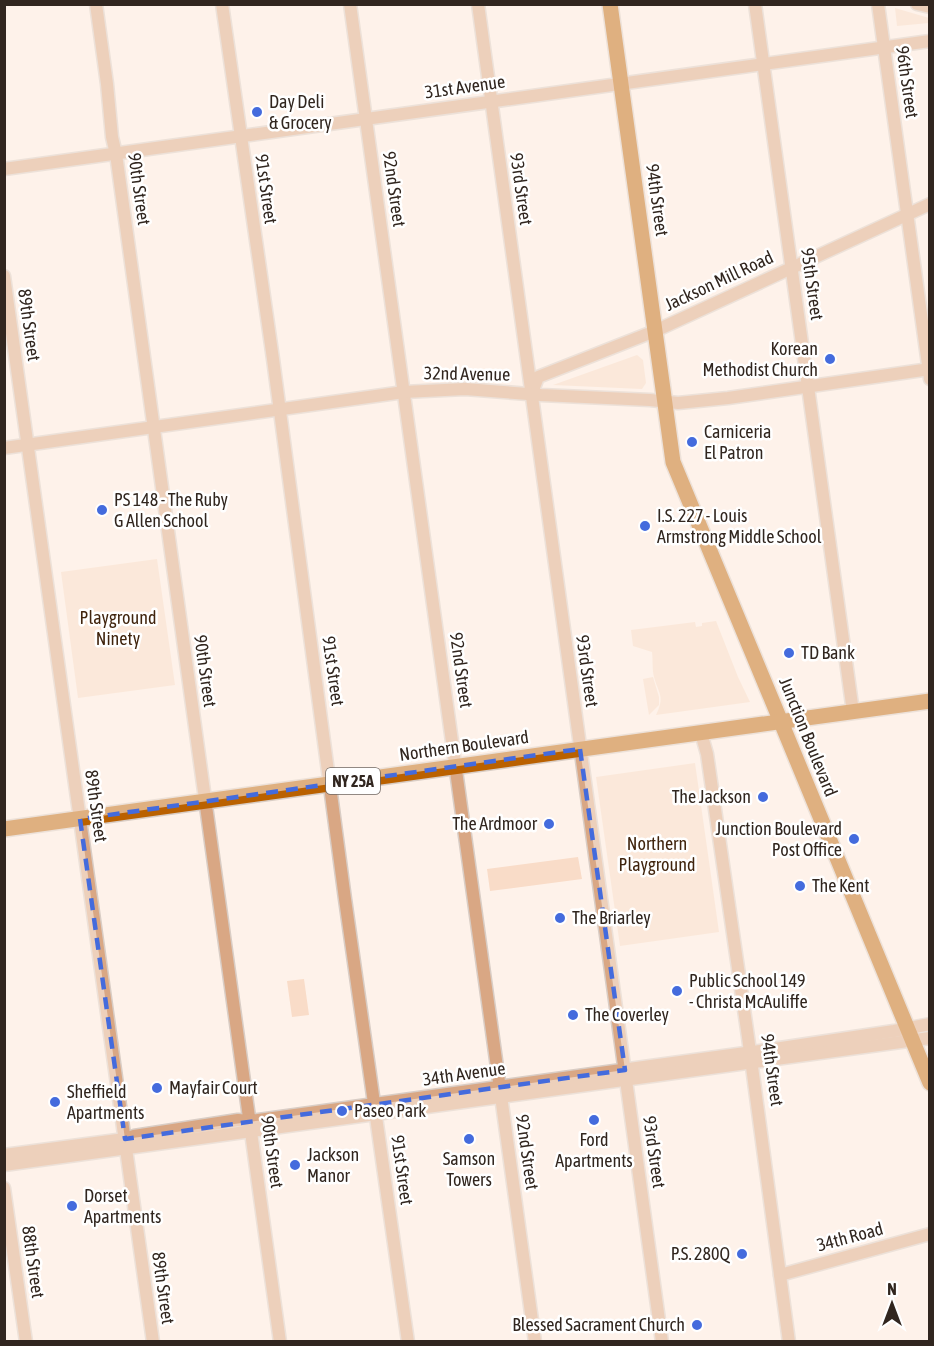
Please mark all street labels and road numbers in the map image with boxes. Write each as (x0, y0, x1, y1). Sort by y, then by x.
street label: 96th Street (892, 44, 923, 119)
street label: 31st Avenue (423, 70, 506, 103)
street label: 92nd Street (379, 150, 410, 228)
street label: 90th Street (124, 151, 155, 226)
street label: 93rd Street (506, 151, 537, 226)
street label: 91st Street (251, 153, 282, 225)
street label: 94th Street (642, 162, 673, 237)
street label: Jackson Mill Road (661, 246, 776, 315)
street label: 95th Street (797, 246, 828, 321)
street label: 89th Street (14, 287, 45, 362)
street label: 32nd Avenue (424, 362, 510, 385)
street label: 92nd Street (446, 631, 477, 709)
street label: 90th Street (190, 633, 221, 708)
street label: 93rd Street (572, 633, 603, 708)
street label: 91st Street (318, 635, 349, 707)
street label: Junction Boulevard (775, 674, 842, 799)
street label: Northern Boulevard (398, 726, 530, 765)
street label: 89th Street (81, 768, 112, 843)
road number: NY 25A (326, 768, 380, 794)
street label: 94th Street (757, 1032, 788, 1107)
street label: 34th Avenue (421, 1057, 507, 1090)
street label: 92nd Street (512, 1113, 543, 1191)
street label: 90th Street (257, 1114, 288, 1189)
street label: 93rd Street (639, 1114, 670, 1189)
street label: 91st Street (387, 1134, 418, 1206)
street label: 34th Road (814, 1218, 885, 1255)
street label: 88th Street (18, 1224, 49, 1299)
street label: 89th Street (148, 1250, 179, 1325)

